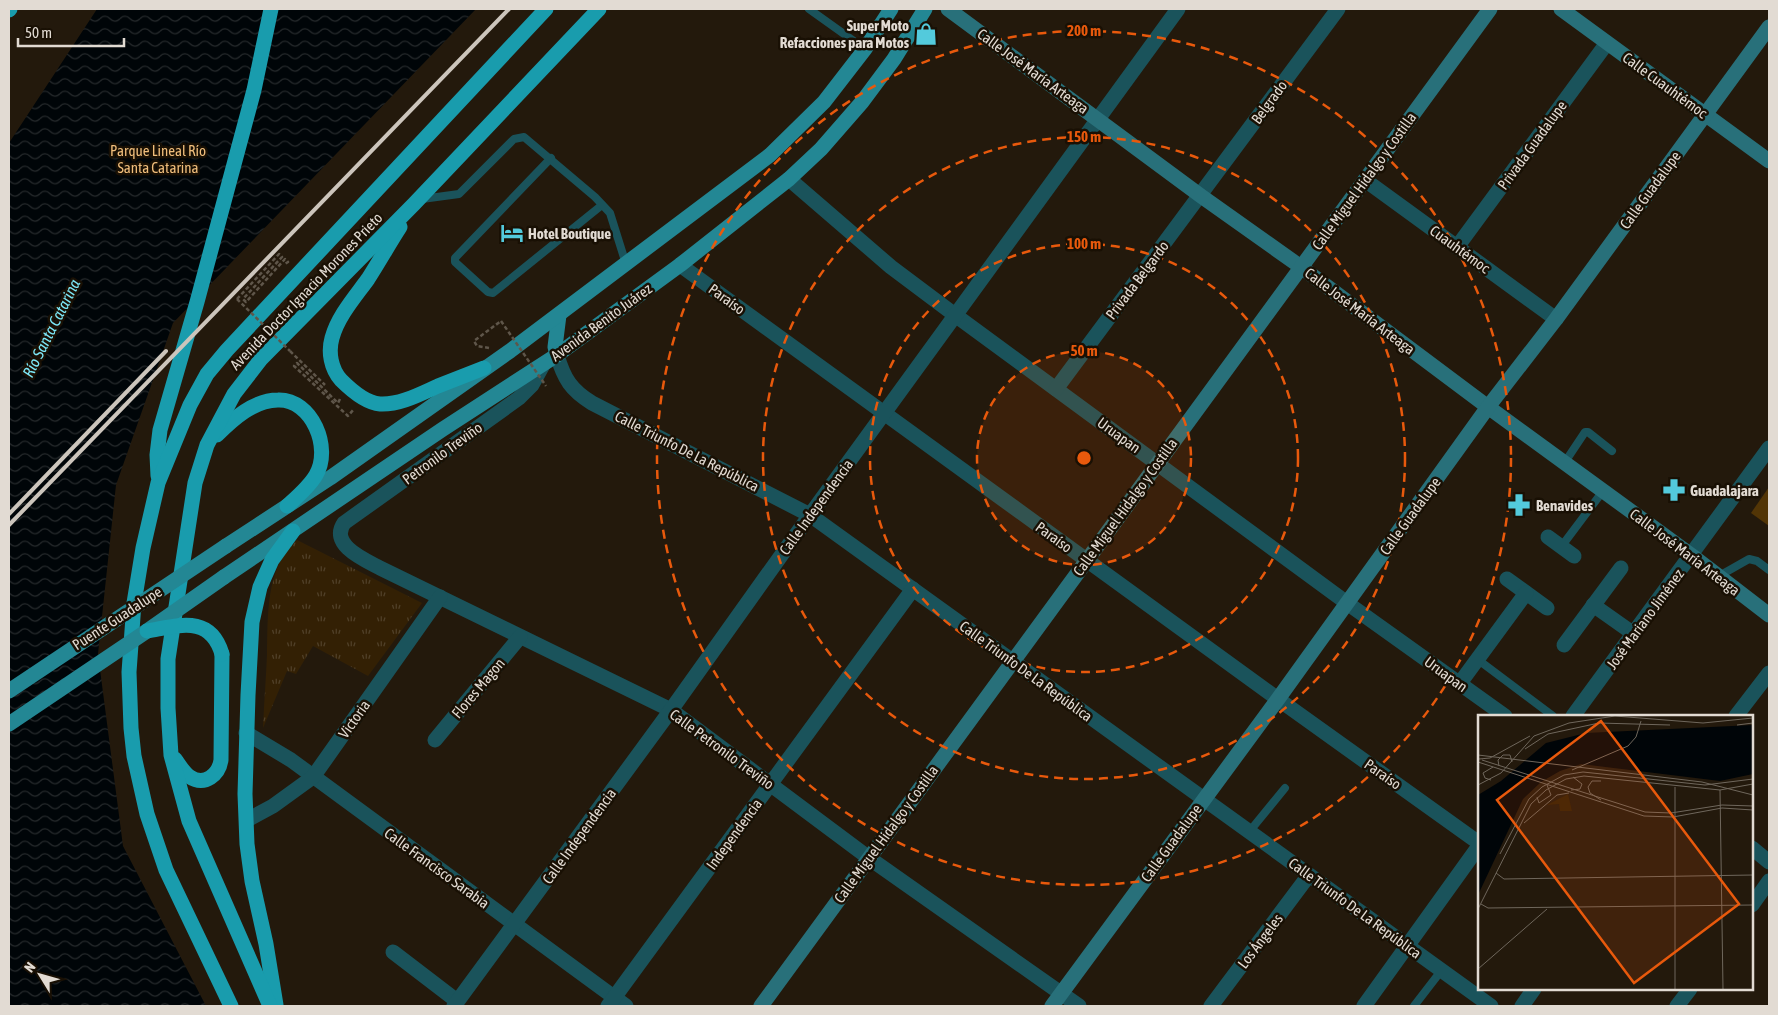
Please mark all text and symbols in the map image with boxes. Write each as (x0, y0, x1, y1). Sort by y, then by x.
scale bar (18, 15, 124, 47)
place label: Super Moto Refacciones para Motos (780, 17, 910, 51)
shop icon: Super Moto Refacciones para Motos (913, 21, 939, 47)
text: 200 m (1067, 22, 1101, 39)
text: 50 m (25, 24, 52, 41)
street label: Calle José María Arteaga (974, 25, 1092, 117)
street label: Calle Cuauhtémoc (1619, 49, 1711, 122)
street label: Belgrado (1248, 77, 1290, 127)
street label: Privada Guadalupe (1494, 97, 1570, 193)
street label: Calle Miguel Hidalgo y Costilla (1308, 109, 1420, 253)
text: 150 m (1067, 128, 1101, 145)
park label: Parque Lineal Río Santa Catarina (110, 142, 206, 176)
street label: Calle Guadalupe (1616, 148, 1684, 232)
street label: Avenida Doctor Ignacio Morones Prieto (226, 209, 386, 373)
hotel icon: Hotel Boutique (499, 220, 525, 246)
street label: Cuauhtémoc (1427, 222, 1494, 277)
place label: Hotel Boutique (528, 225, 611, 242)
text: 100 m (1067, 235, 1101, 252)
street label: Privada Belgardo (1102, 237, 1172, 323)
street label: Calle José María Arteaga (1302, 264, 1418, 358)
water label: Río Santa Catarina (19, 276, 84, 380)
street label: Avenida Benito Juárez (547, 279, 655, 364)
street label: Paraíso (705, 280, 749, 318)
text: 50 m (1071, 342, 1098, 359)
street label: Calle Triunfo De La República (612, 407, 762, 495)
street label: Uruapan (1094, 414, 1144, 456)
street label: Petronilo Treviño (399, 418, 485, 488)
street label: Calle Miguel Hidalgo y Costilla (1069, 435, 1181, 579)
centre of rings (1075, 449, 1093, 467)
street label: Calle Independencia (776, 456, 856, 558)
street label: Calle Guadalupe (1376, 474, 1444, 558)
pharmacy icon: Guadalajara (1661, 477, 1687, 503)
place label: Guadalajara (1690, 482, 1759, 499)
pharmacy icon: Benavides (1506, 492, 1532, 518)
place label: Benavides (1536, 497, 1594, 514)
street label: Calle José María Arteaga (1627, 505, 1743, 599)
street label: Paraíso (1032, 518, 1076, 556)
street label: José Mariano Jiménez (1603, 565, 1687, 672)
street label: Puente Guadalupe (69, 583, 165, 653)
street label: Calle Triunfo De La República (956, 617, 1096, 725)
street label: Uruapan (1421, 653, 1471, 695)
street label: Flores Magon (448, 655, 508, 721)
street label: Victoria (335, 697, 373, 741)
street label: Calle Petronilo Treviño (667, 706, 777, 792)
inset map (1478, 715, 1753, 990)
street label: Paraíso (1361, 755, 1405, 793)
street label: Calle Miguel Hidalgo y Costilla (830, 762, 942, 906)
street label: Calle Independencia (539, 785, 619, 887)
street label: Independencia (703, 795, 765, 873)
street label: Calle Guadalupe (1137, 801, 1205, 885)
street label: Calle Francisco Sarabia (381, 824, 493, 912)
street label: Calle Triunfo De La República (1285, 854, 1425, 962)
street label: Los Ángeles (1234, 910, 1286, 972)
north arrow (15, 950, 65, 1000)
text: N (21, 959, 38, 975)

